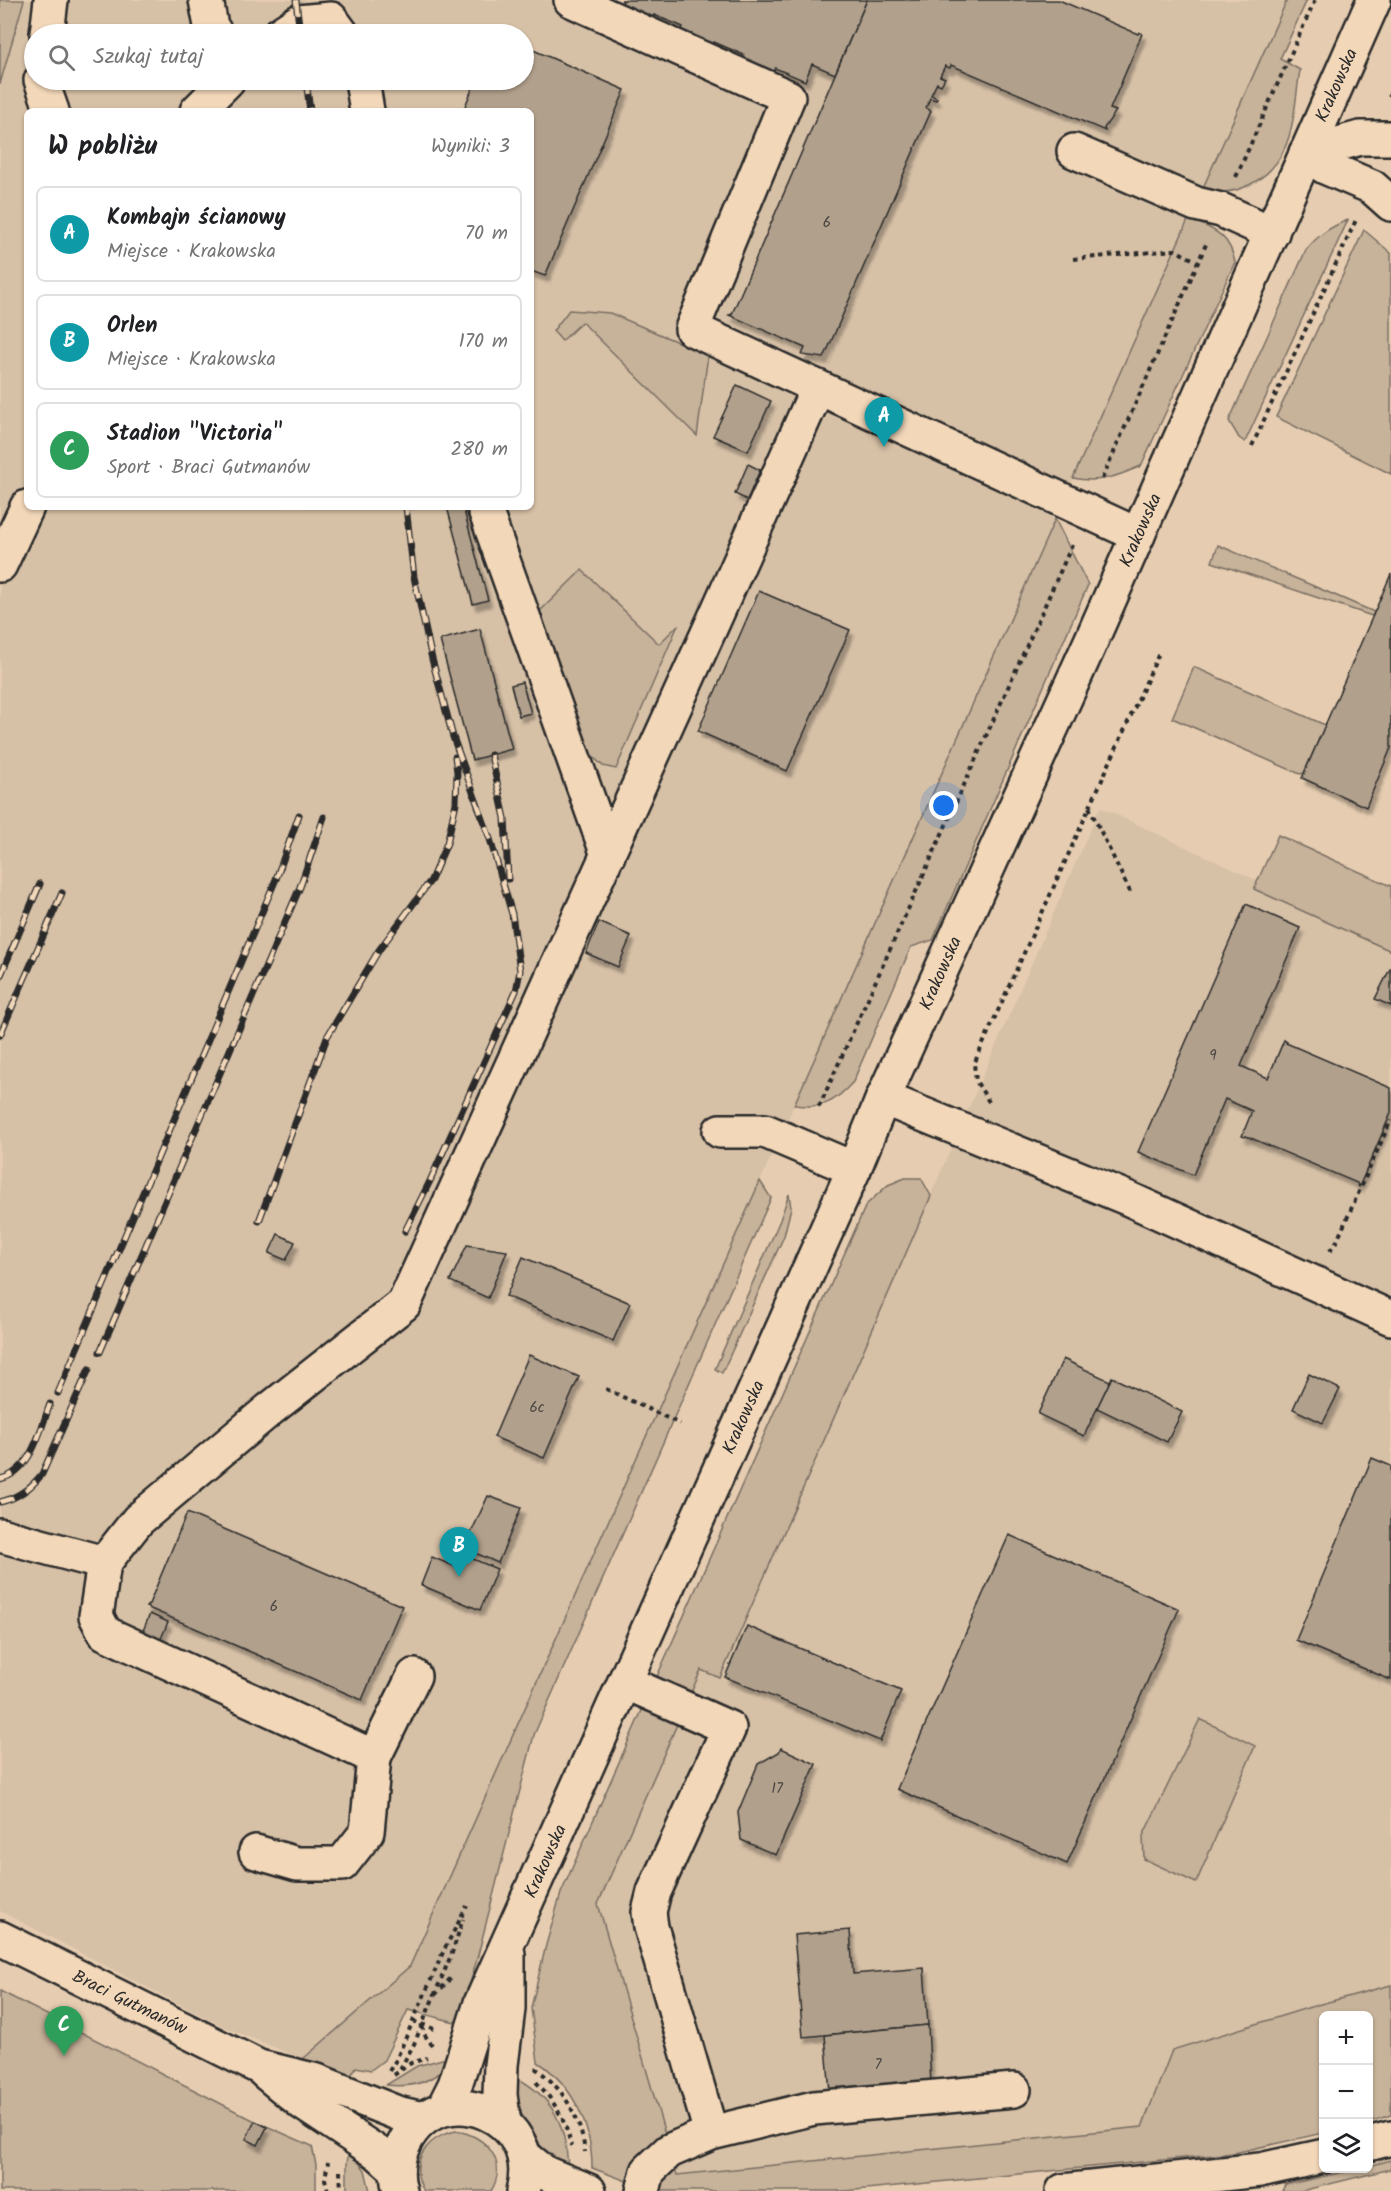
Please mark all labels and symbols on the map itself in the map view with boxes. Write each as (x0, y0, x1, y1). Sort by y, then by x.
street label: Krakowska (1308, 44, 1367, 127)
house number: 6 (823, 211, 831, 235)
pin: A (864, 398, 904, 447)
street label: Krakowska (1112, 489, 1171, 572)
your location (929, 791, 958, 820)
street label: Krakowska (912, 932, 971, 1015)
house number: 9 (1209, 1044, 1217, 1068)
street label: Krakowska (715, 1376, 774, 1459)
house number: 6c (529, 1396, 545, 1420)
pin: B (440, 1528, 478, 1577)
house number: 6 (270, 1595, 278, 1619)
house number: 17 (771, 1777, 784, 1801)
street label: Krakowska (517, 1820, 576, 1903)
street label: Braci Gutmanów (67, 1963, 192, 2044)
pin: C (44, 2006, 84, 2056)
house number: 7 (875, 2053, 883, 2077)

